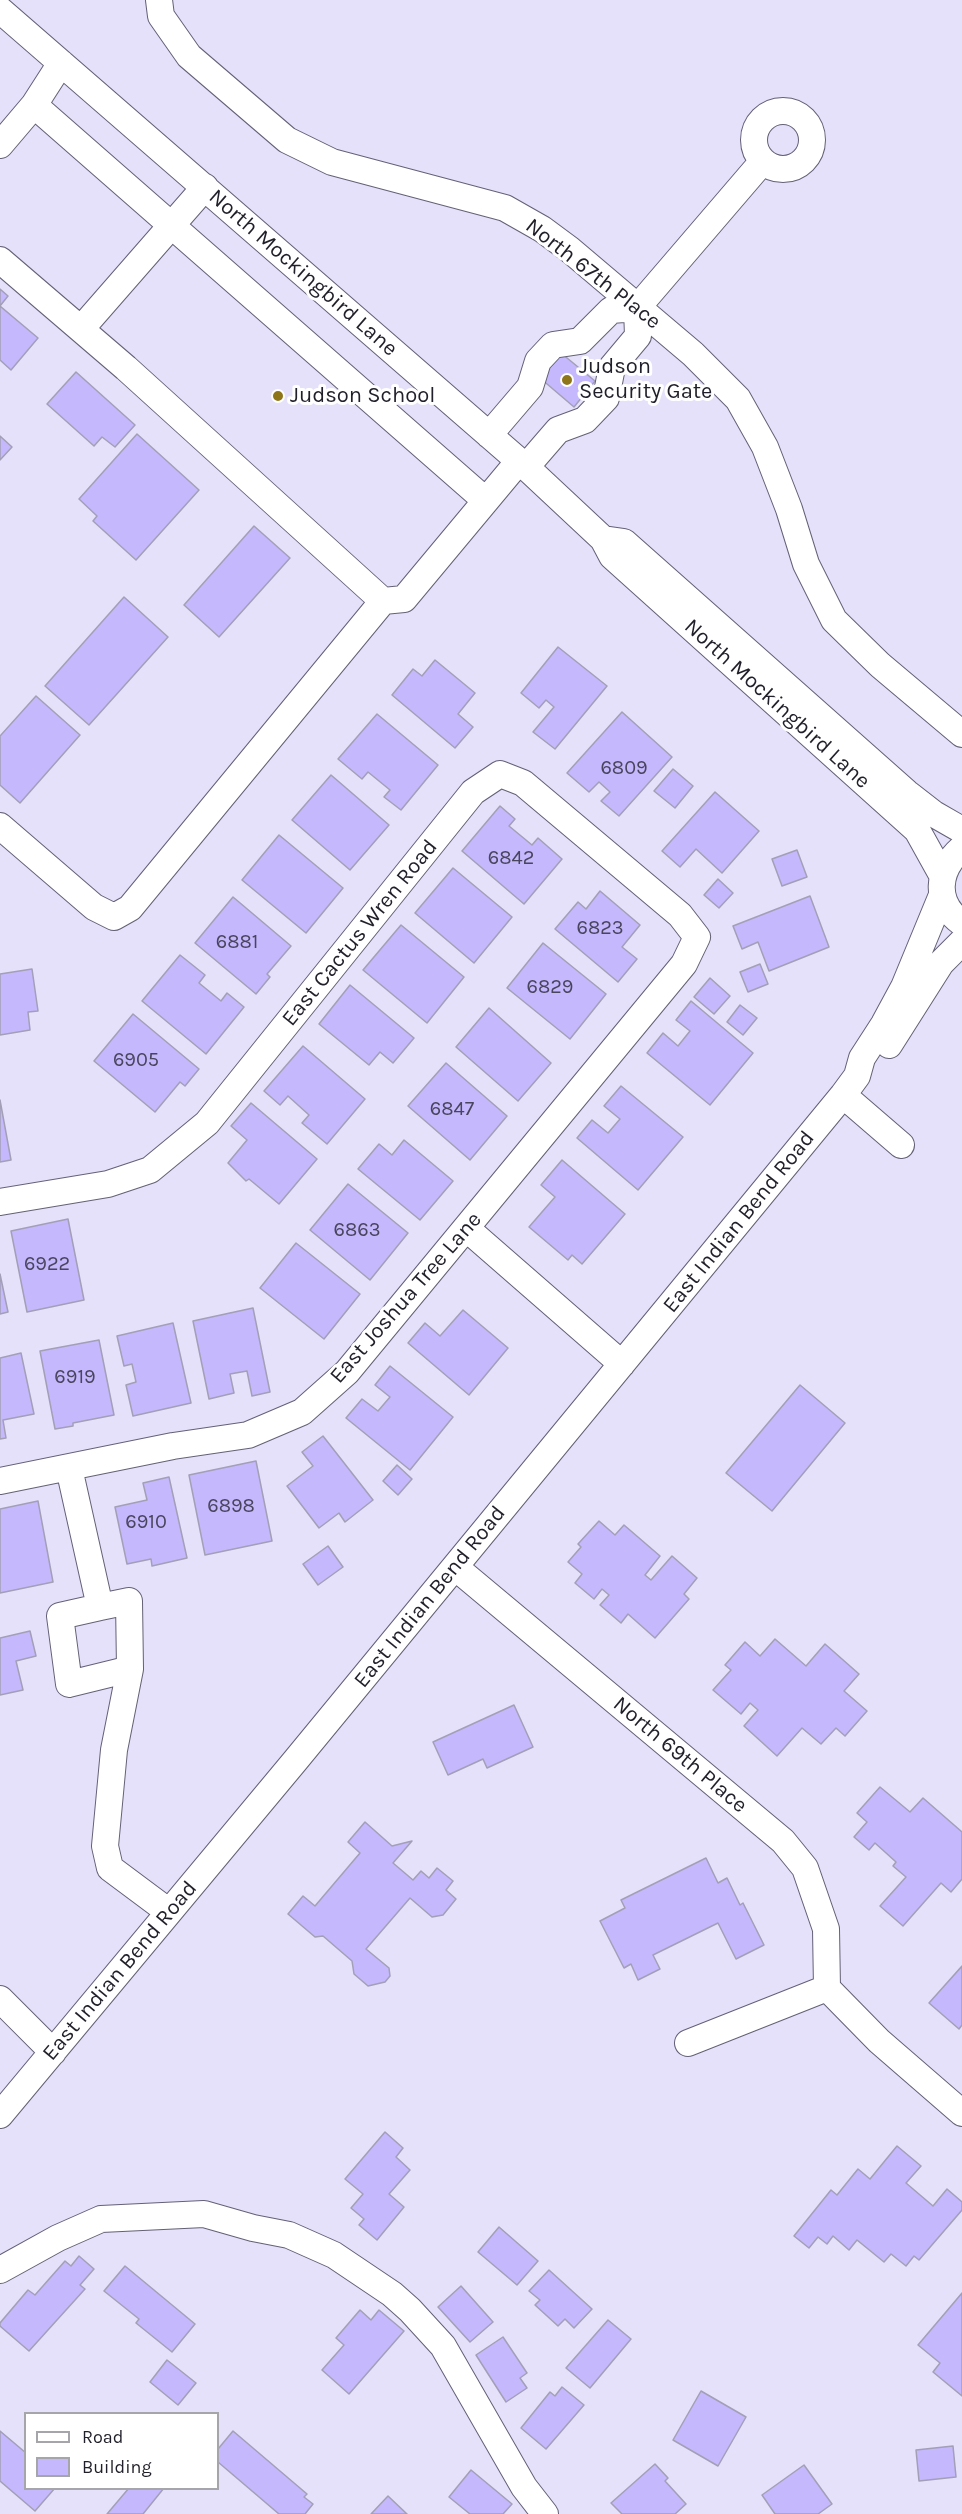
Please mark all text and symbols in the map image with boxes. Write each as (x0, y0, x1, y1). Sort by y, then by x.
street label: North Mockingbird Lane (203, 184, 403, 362)
street label: North 67th Place (520, 213, 666, 335)
place label: Judson Security Gate (579, 354, 712, 406)
marker: Judson Security Gate (560, 373, 574, 387)
place label: Judson School (290, 383, 435, 409)
marker: Judson School (271, 389, 285, 403)
street label: North Mockingbird Lane (679, 613, 875, 795)
house number: 6809 (600, 756, 648, 780)
street label: East Cactus Wren Road (277, 834, 443, 1032)
house number: 6842 (488, 846, 534, 870)
house number: 6823 (576, 916, 624, 940)
house number: 6881 (216, 930, 258, 954)
house number: 6829 (527, 975, 573, 999)
house number: 6905 (113, 1048, 159, 1072)
house number: 6847 (430, 1097, 474, 1121)
street label: East Indian Bend Road (658, 1126, 820, 1318)
street label: East Joshua Tree Lane (325, 1207, 487, 1389)
house number: 6863 (334, 1218, 380, 1242)
house number: 6922 (24, 1252, 70, 1276)
house number: 6919 (54, 1365, 96, 1389)
house number: 6898 (207, 1494, 255, 1518)
street label: East Indian Bend Road (349, 1501, 511, 1693)
house number: 6910 (125, 1510, 167, 1534)
street label: North 69th Place (608, 1691, 752, 1819)
street label: East Indian Bend Road (37, 1876, 203, 2066)
legend (24, 2412, 219, 2490)
text: Road (82, 2426, 123, 2448)
text: Building (82, 2456, 152, 2478)

